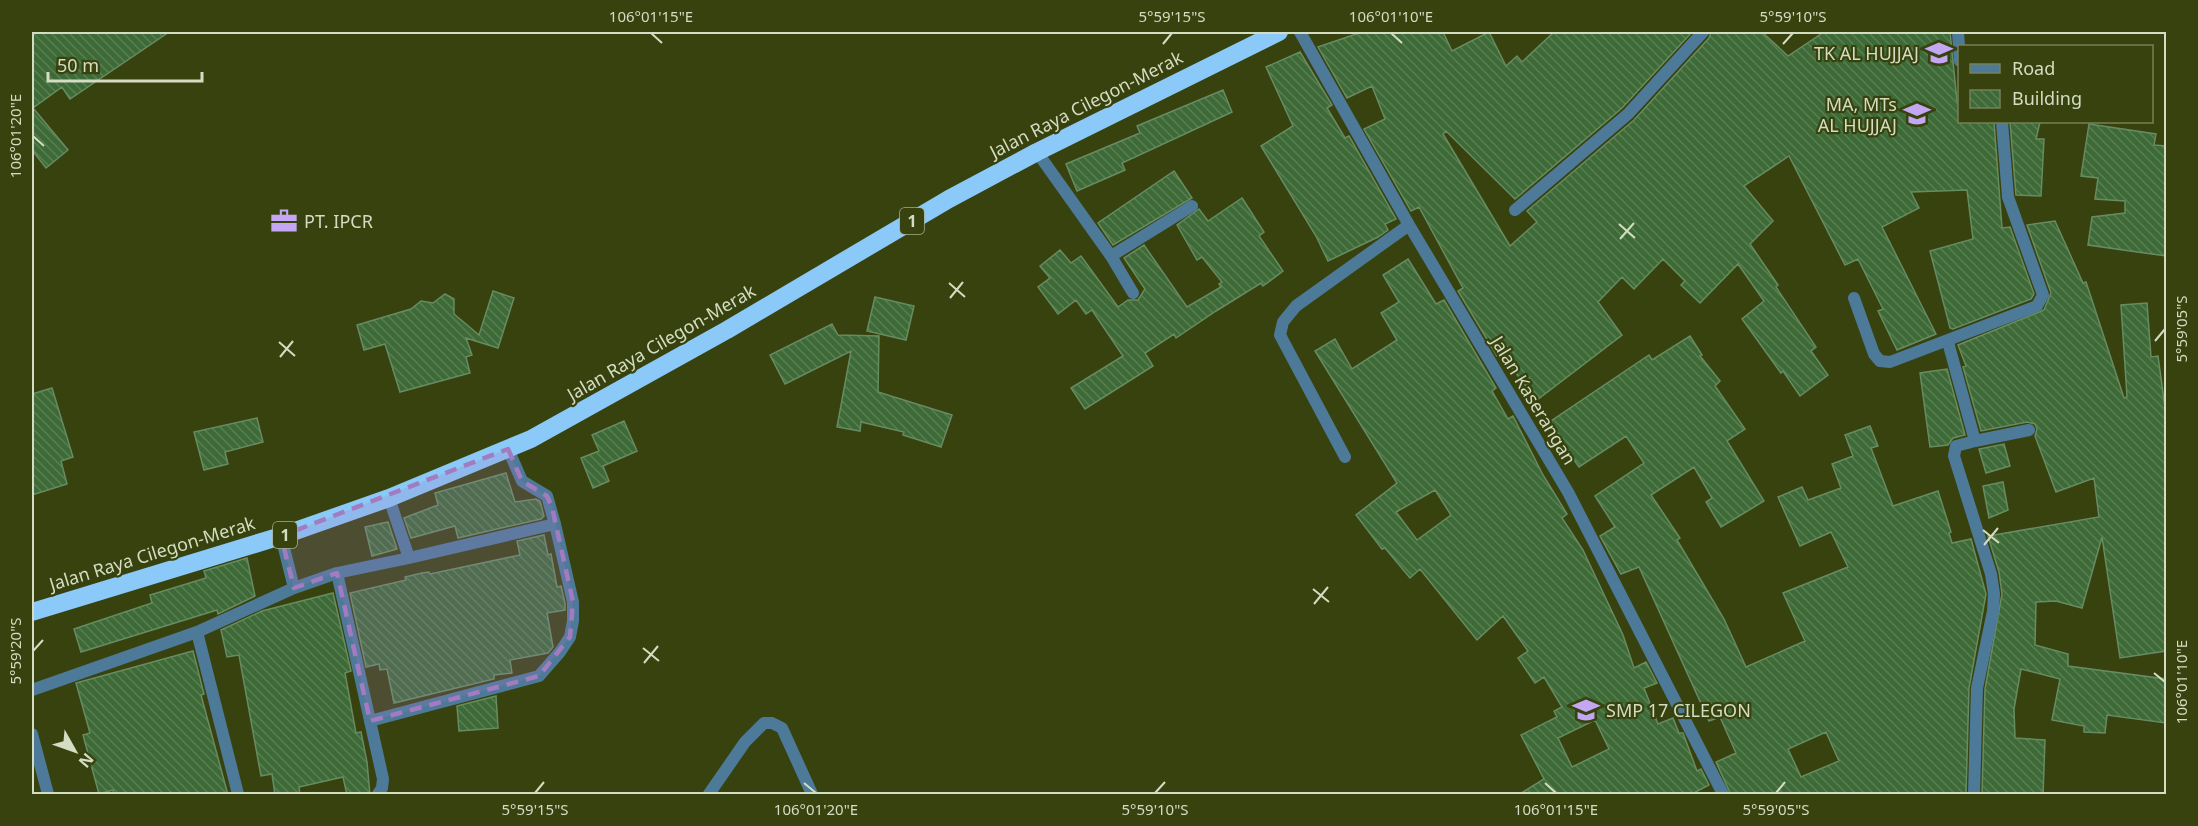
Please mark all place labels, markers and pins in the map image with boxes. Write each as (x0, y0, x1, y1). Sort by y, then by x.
school or university icon: TK AL HUJJAJ (1924, 38, 1954, 68)
place label: TK AL HUJJAJ (1814, 41, 1919, 65)
place label: MA, MTs AL HUJJAJ (1818, 92, 1897, 137)
school or university icon: MA, MTs AL HUJJAJ (1902, 99, 1932, 129)
office icon: PT. IPCR (269, 206, 299, 236)
place label: PT. IPCR (304, 209, 373, 233)
school or university icon: SMP 17 CILEGON (1571, 695, 1601, 725)
place label: SMP 17 CILEGON (1606, 698, 1751, 722)

